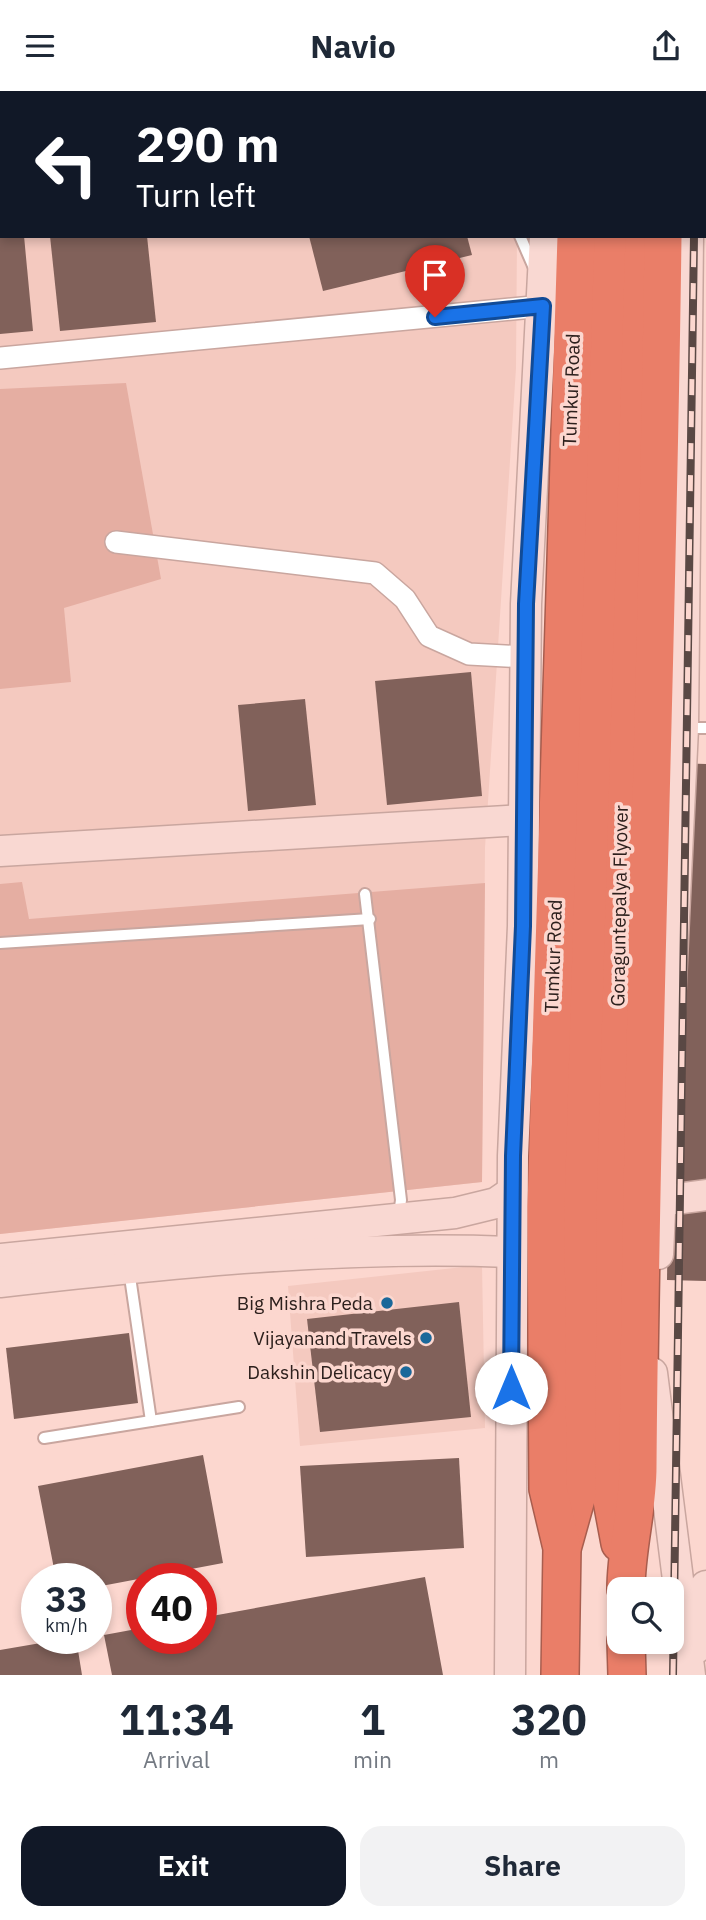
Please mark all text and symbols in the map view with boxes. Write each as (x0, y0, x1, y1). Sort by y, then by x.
text: Navio (310, 25, 396, 67)
icon: menu (21, 27, 59, 65)
icon: share (647, 27, 685, 65)
text: 290 m (136, 112, 280, 175)
icon: left (21, 119, 112, 210)
text: Turn left (136, 174, 256, 216)
pin (405, 245, 465, 317)
icon: arrive (416, 256, 454, 294)
street label: Tumkur Road (557, 333, 585, 447)
street label: Goraguntepalya Flyover (605, 805, 633, 1007)
street label: Tumkur Road (539, 899, 567, 1013)
place label: Big Mishra Peda (237, 1291, 373, 1315)
marker: Big Mishra Peda (379, 1295, 395, 1311)
place label: Vijayanand Travels (253, 1326, 412, 1350)
marker: Vijayanand Travels (418, 1330, 434, 1346)
position arrow (474, 1351, 548, 1425)
place label: Dakshin Delicacy (247, 1360, 393, 1384)
marker: Dakshin Delicacy (398, 1364, 414, 1380)
speed limit sign: 40 (126, 1563, 217, 1654)
text: 33 (45, 1576, 88, 1622)
map controls (607, 1577, 684, 1654)
button: search (607, 1577, 684, 1654)
text: km/h (45, 1614, 88, 1637)
text: 11:34 (119, 1692, 234, 1747)
text: 1 (360, 1692, 385, 1747)
text: 320 (511, 1692, 587, 1747)
text: Arrival (143, 1744, 210, 1774)
text: min (353, 1744, 392, 1774)
text: m (539, 1744, 559, 1774)
button: Exit (21, 1826, 346, 1906)
button: Share (360, 1826, 685, 1906)

